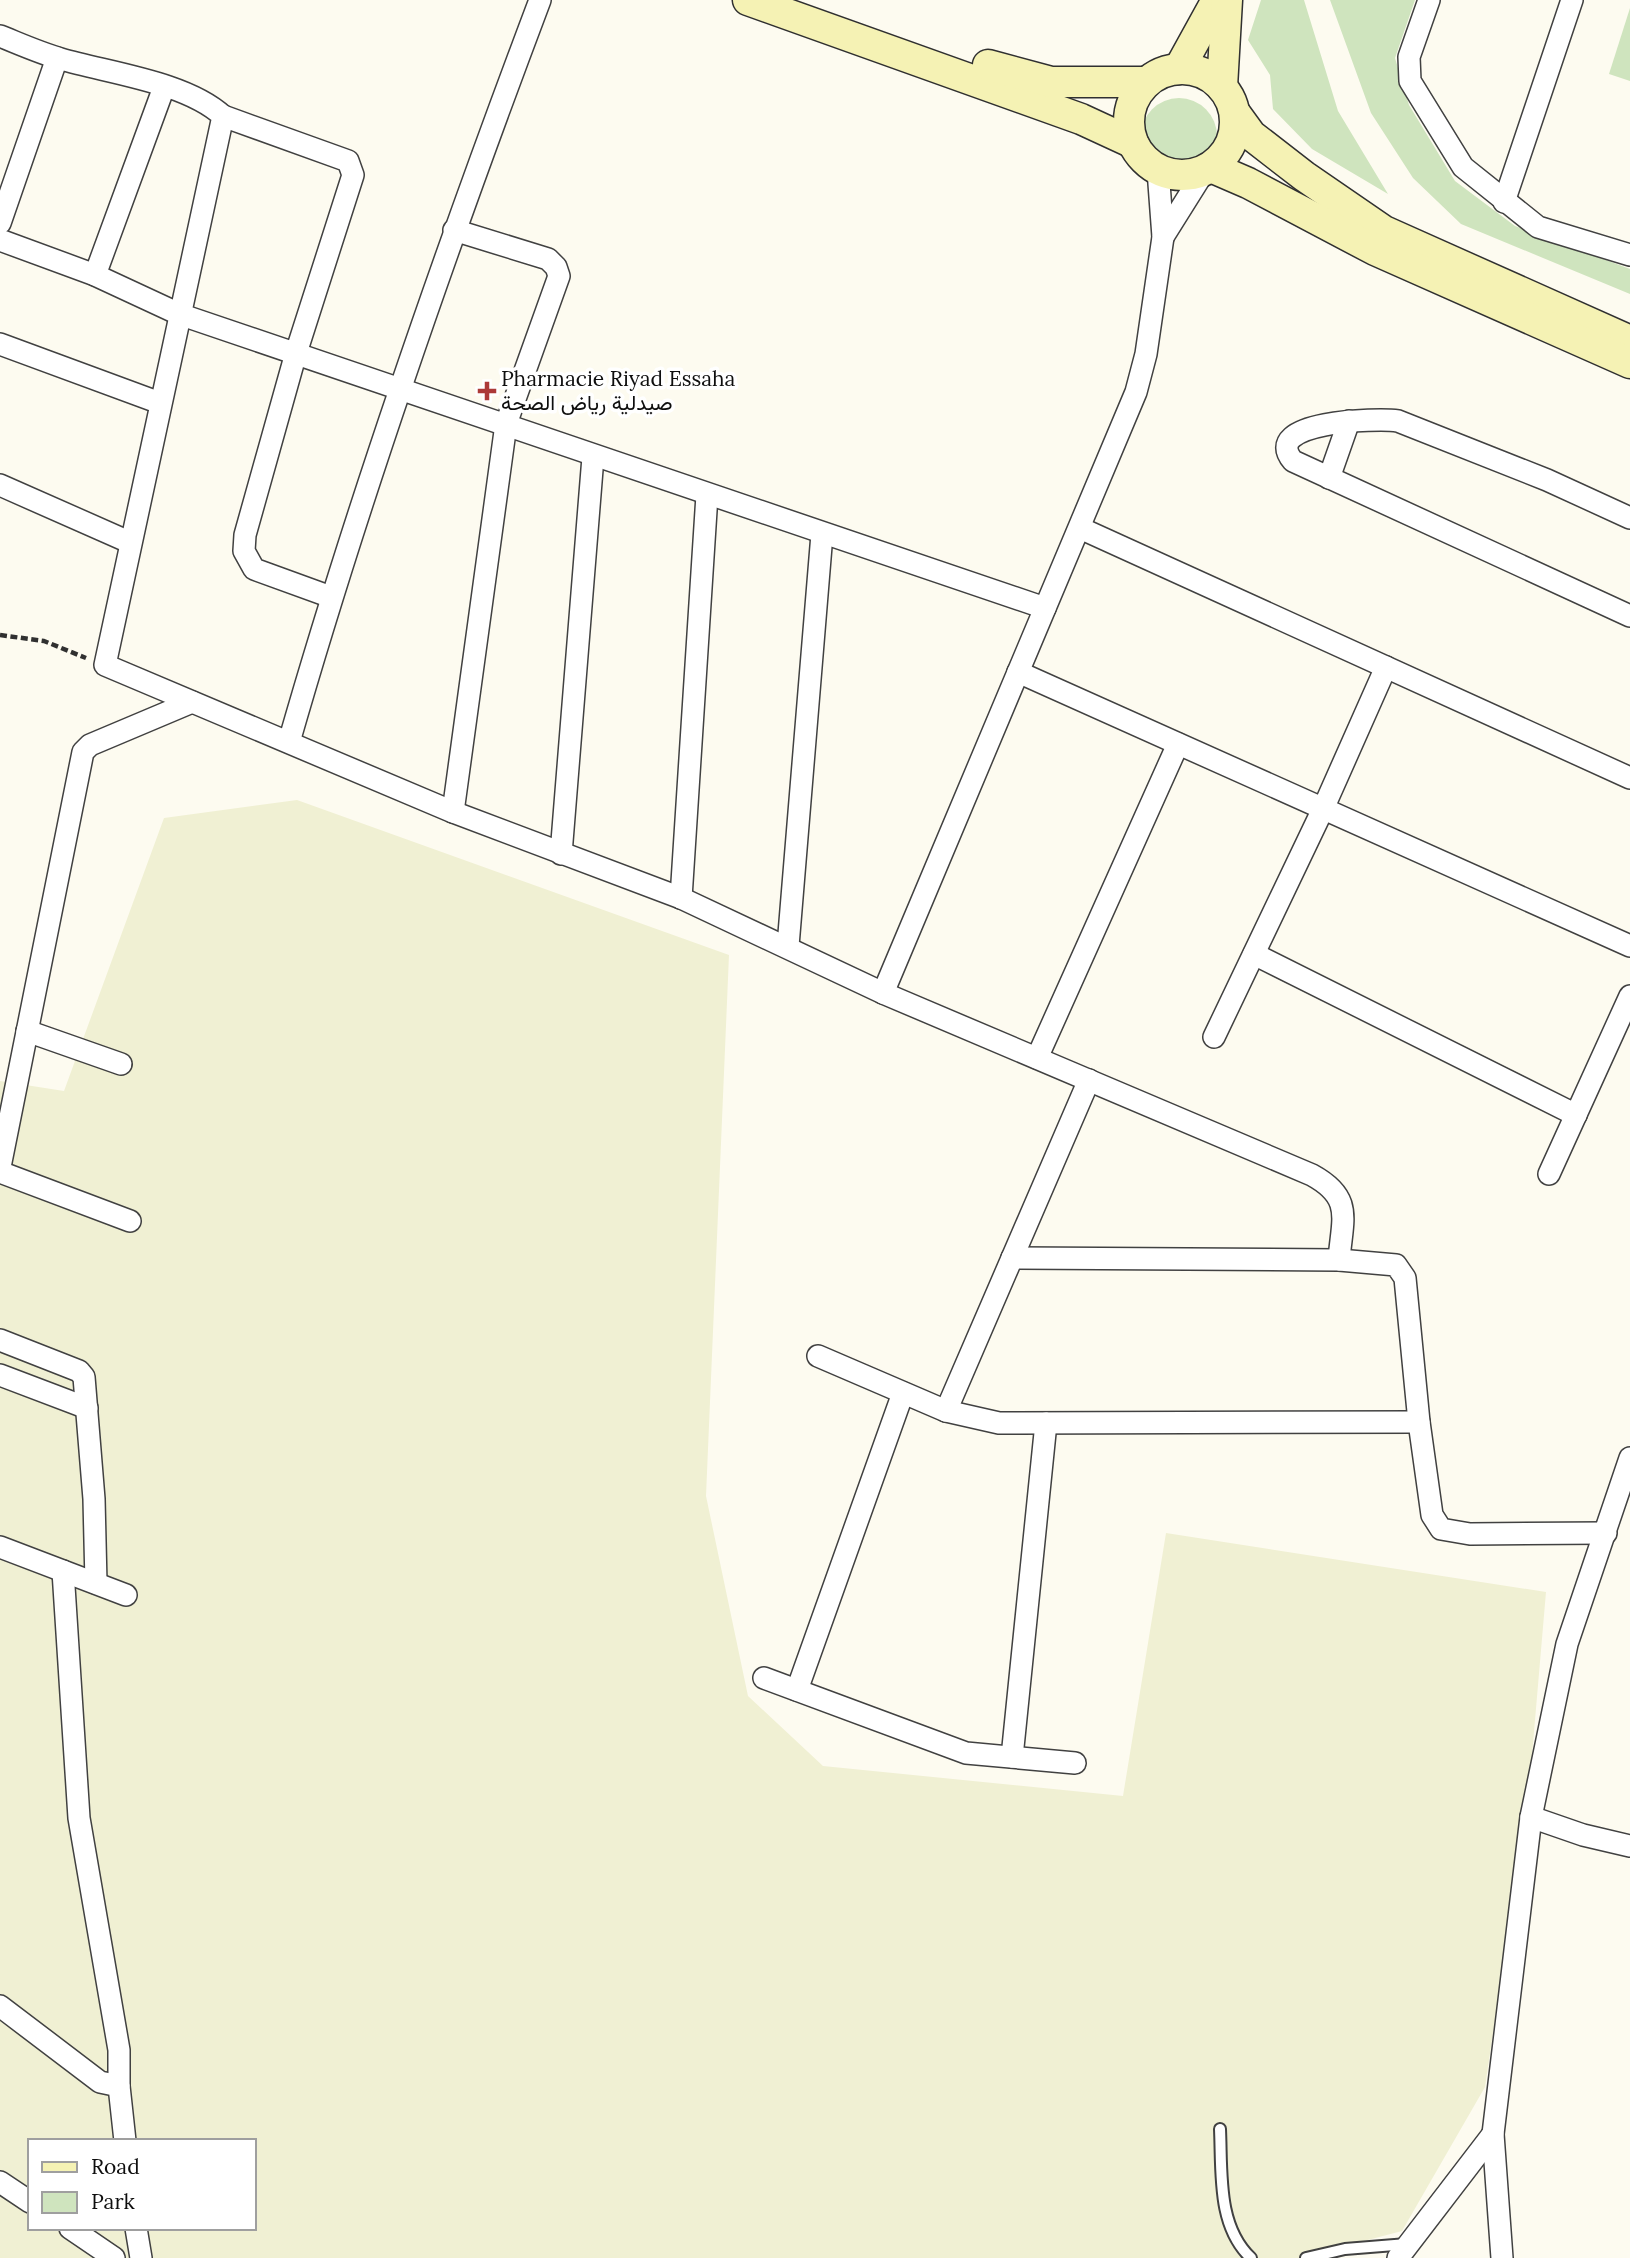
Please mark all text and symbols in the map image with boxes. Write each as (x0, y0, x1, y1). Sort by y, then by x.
place label: Pharmacie Riyad Essaha صيدلية رياض الصحة (501, 365, 736, 416)
marker: Pharmacie Riyad Essaha صيدلية رياض الصحة (479, 383, 495, 399)
legend (28, 2139, 256, 2230)
text: Road (91, 2153, 140, 2180)
text: Park (91, 2188, 135, 2215)

